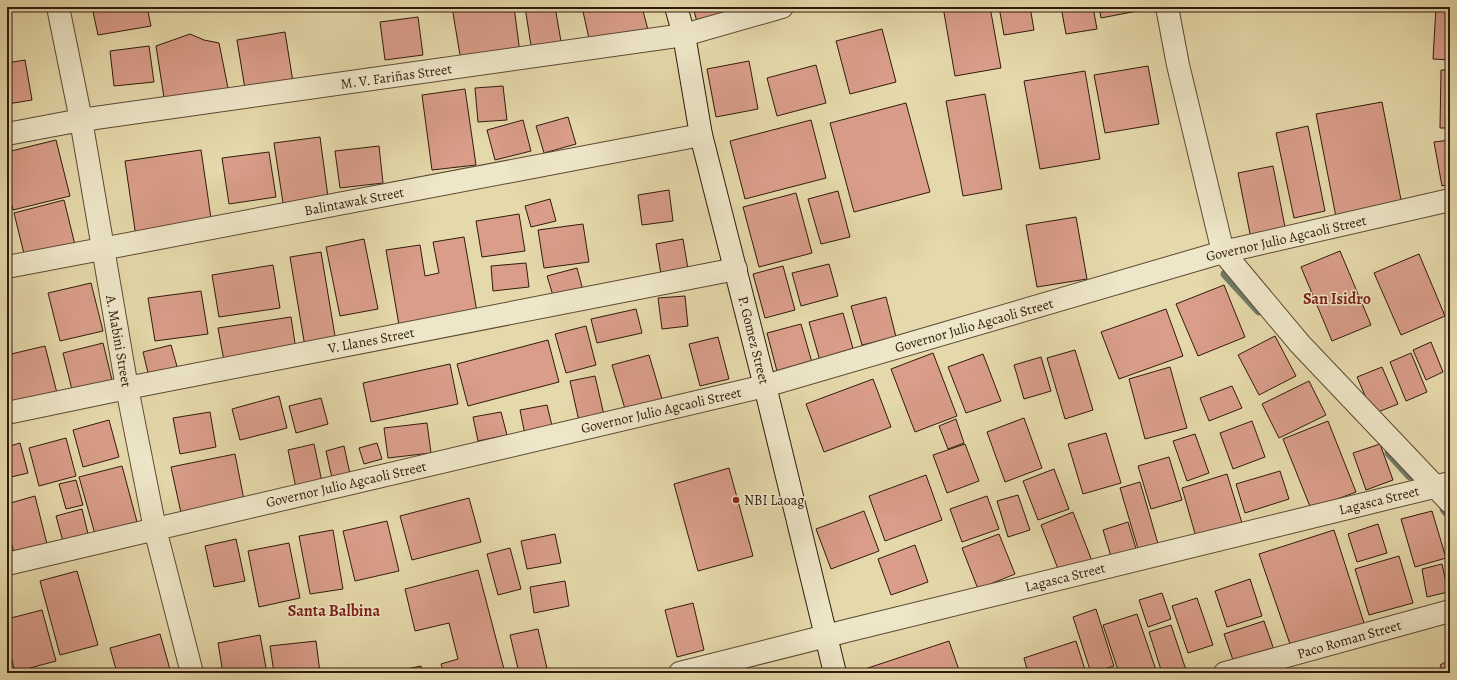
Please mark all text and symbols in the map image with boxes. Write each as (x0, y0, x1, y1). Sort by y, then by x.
street label: M. V. Fariñas Street (339, 59, 453, 94)
street label: Balintawak Street (303, 182, 406, 220)
street label: Governor Julio Agcaoli Street (1204, 211, 1369, 266)
district label: San Isidro (1303, 288, 1371, 310)
street label: A. Mabini Street (101, 293, 136, 389)
street label: P. Gomez Street (733, 294, 774, 387)
street label: Governor Julio Agcaoli Street (893, 294, 1056, 357)
street label: V. Llanes Street (325, 323, 416, 358)
street label: Governor Julio Agcaoli Street (579, 383, 744, 438)
street label: Governor Julio Agcaoli Street (264, 457, 429, 512)
street label: Lagasca Street (1337, 481, 1422, 520)
place label: NBI Laoag (744, 491, 804, 510)
marker: NBI Laoag (731, 495, 741, 505)
street label: Lagasca Street (1023, 558, 1108, 597)
district label: Santa Balbina (288, 600, 381, 622)
street label: Paco Roman Street (1295, 615, 1404, 663)

